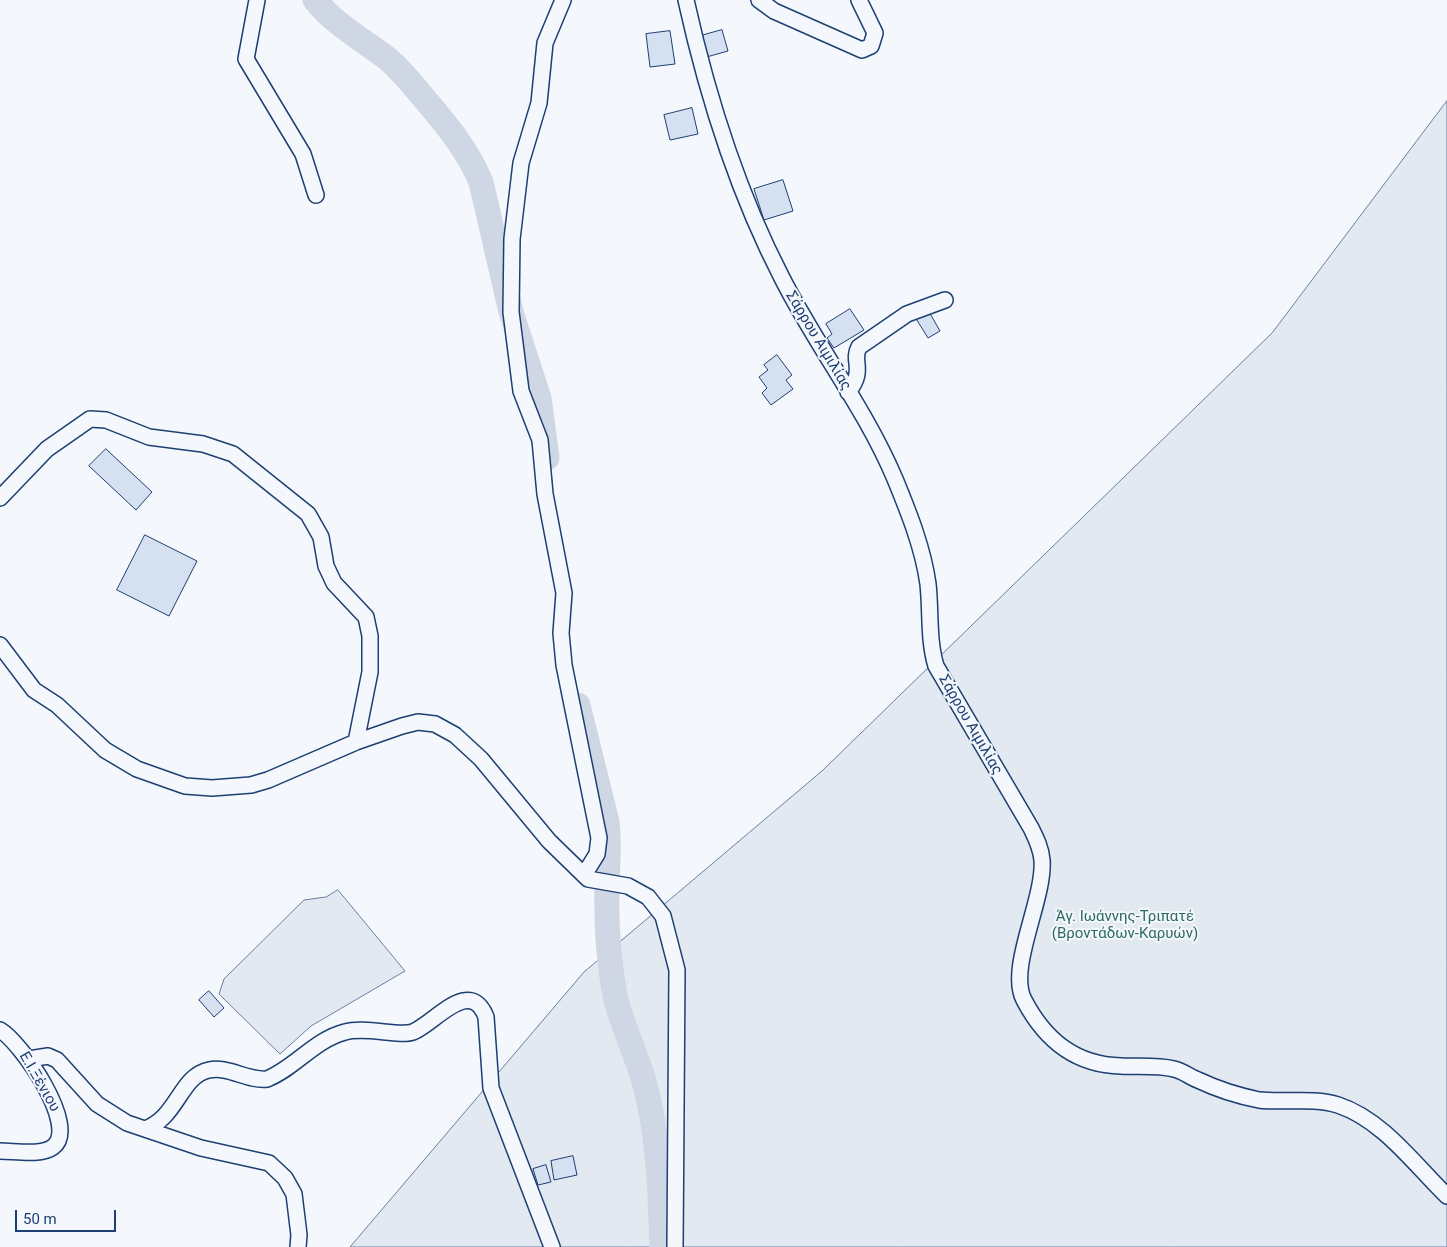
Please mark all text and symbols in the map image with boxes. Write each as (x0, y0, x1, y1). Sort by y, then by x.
street label: Σάρρου Αιμιλίας (781, 288, 855, 394)
street label: Σάρρου Αιμιλίας (934, 672, 1006, 778)
park label: Άγ. Ιωάννης-Τριπατέ (Βροντάδων-Καρυών) (1052, 908, 1198, 943)
street label: Ε.Ι.Ξένιου (15, 1049, 63, 1115)
scale bar (18, 1200, 119, 1232)
text: 50 m (23, 1210, 57, 1228)

